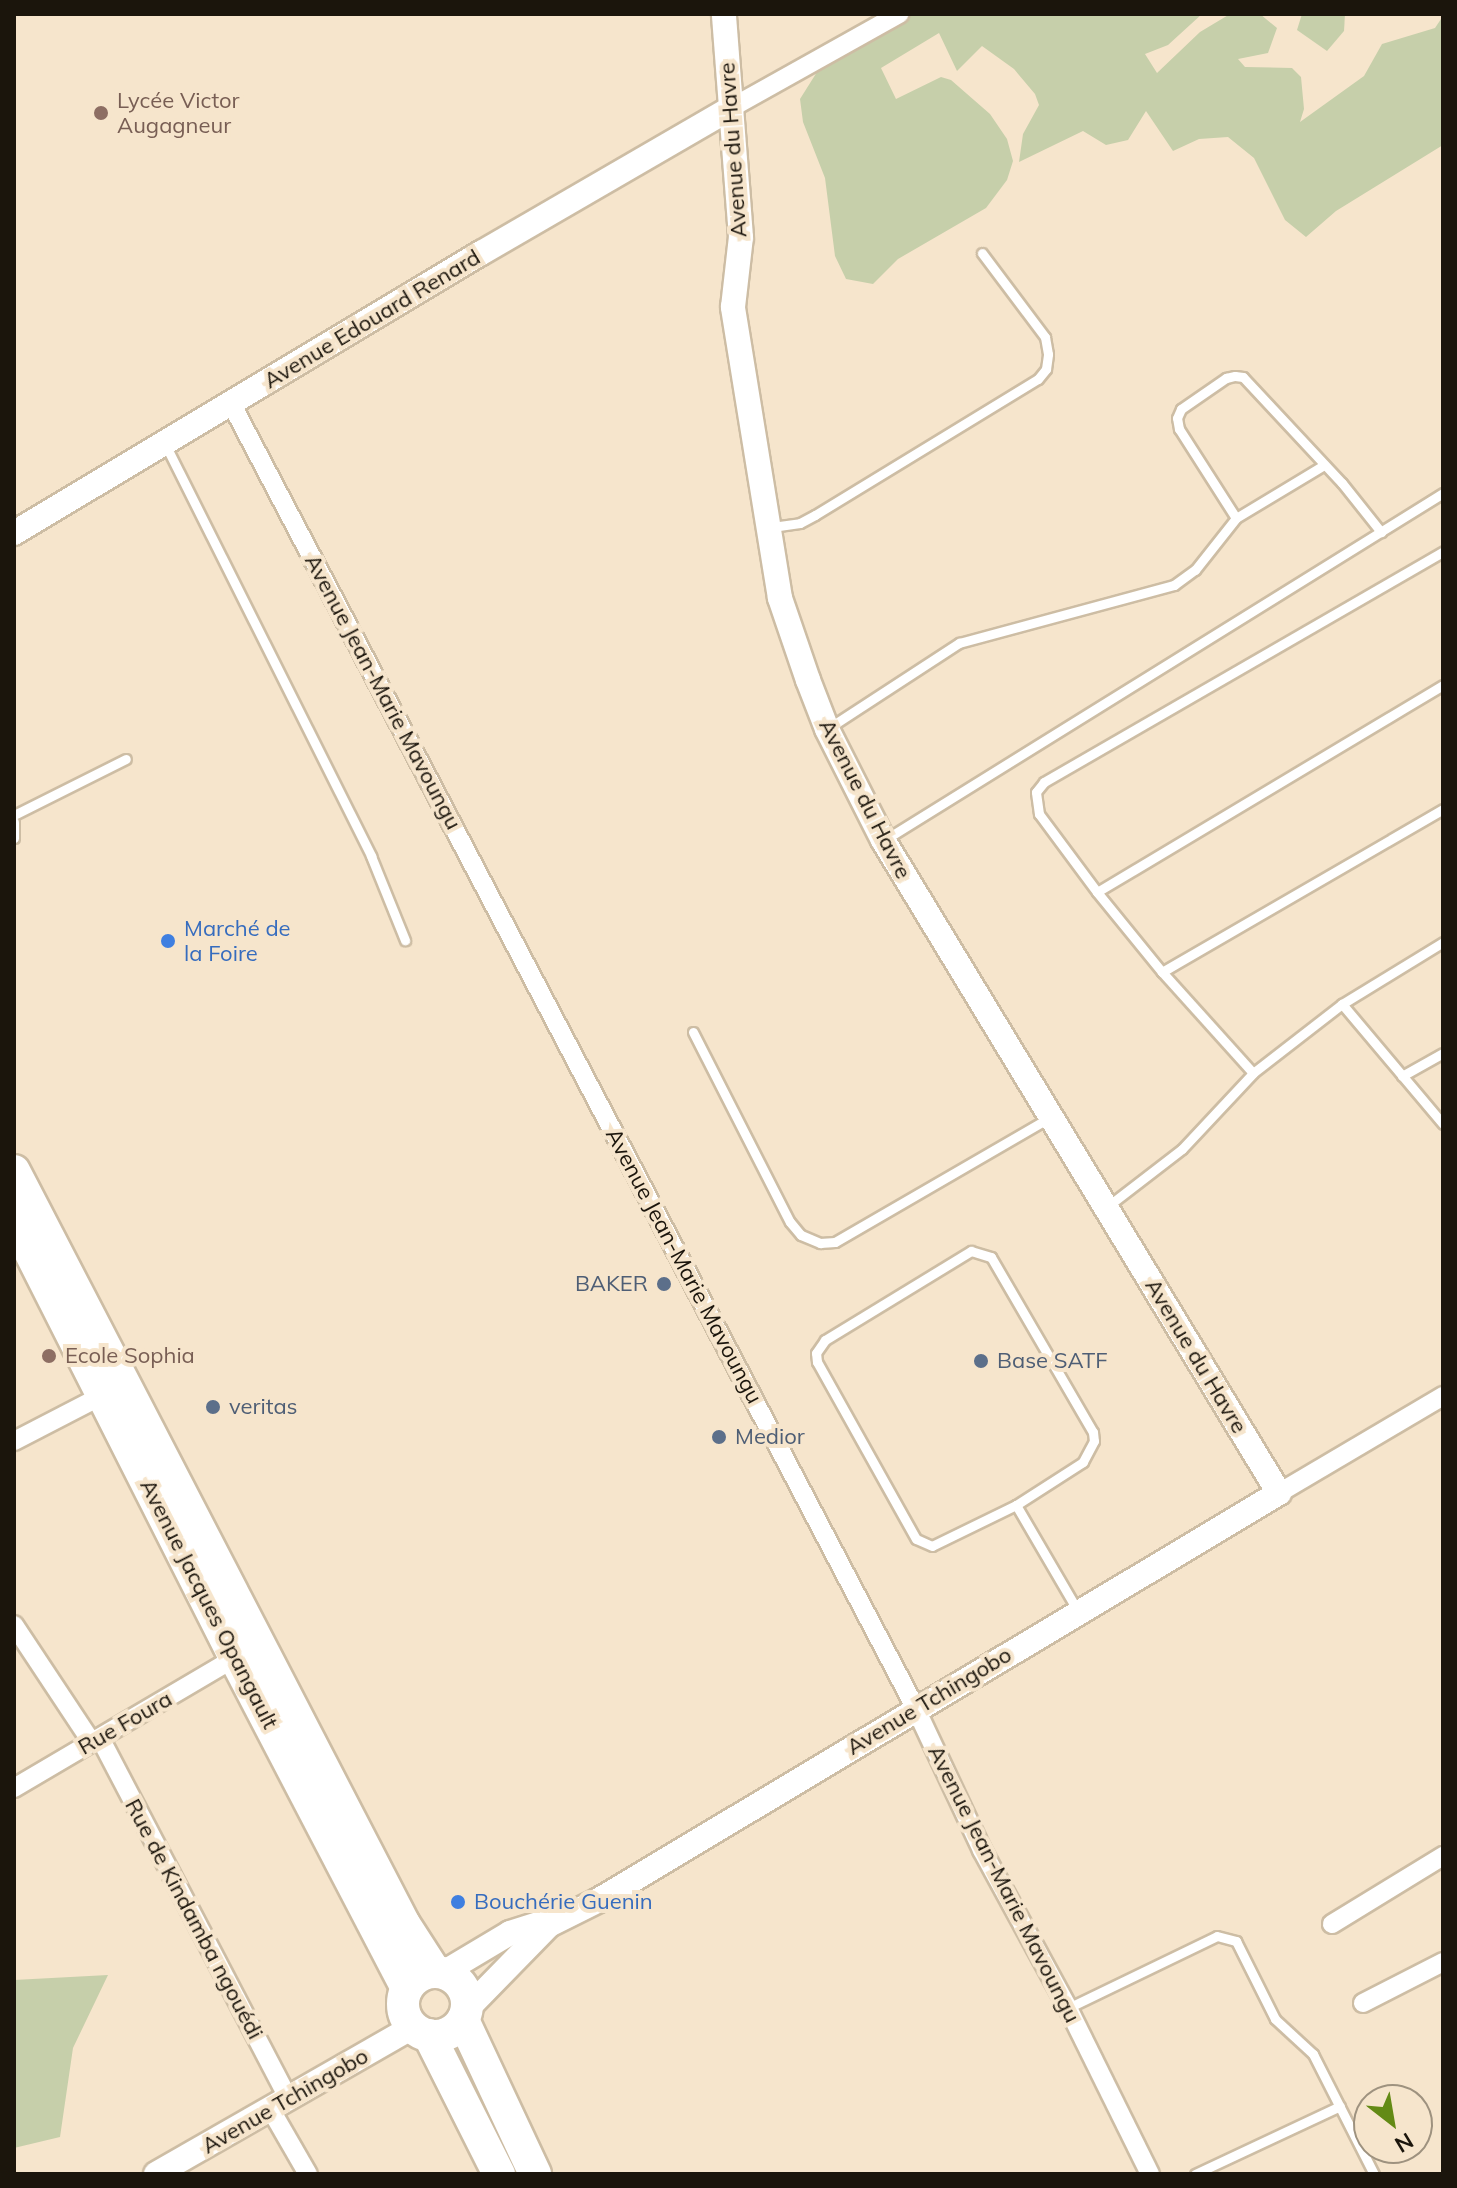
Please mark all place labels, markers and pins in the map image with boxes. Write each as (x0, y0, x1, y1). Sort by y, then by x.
place label: Lycée Victor Augagneur (117, 87, 240, 138)
marker: Lycée Victor Augagneur (92, 104, 110, 122)
place label: Marché de la Foire (184, 915, 291, 966)
marker: Marché de la Foire (159, 932, 177, 950)
place label: BAKER (575, 1271, 648, 1297)
marker: BAKER (655, 1275, 673, 1293)
place label: Ecole Sophia (65, 1343, 195, 1369)
marker: Ecole Sophia (40, 1347, 58, 1365)
place label: Base SATF (997, 1348, 1108, 1374)
marker: Base SATF (972, 1352, 990, 1370)
place label: veritas (229, 1394, 298, 1420)
marker: veritas (204, 1398, 222, 1416)
place label: Medior (735, 1424, 805, 1450)
marker: Medior (710, 1428, 728, 1446)
place label: Bouchérie Guenin (474, 1889, 653, 1915)
marker: Bouchérie Guenin (449, 1893, 467, 1911)

